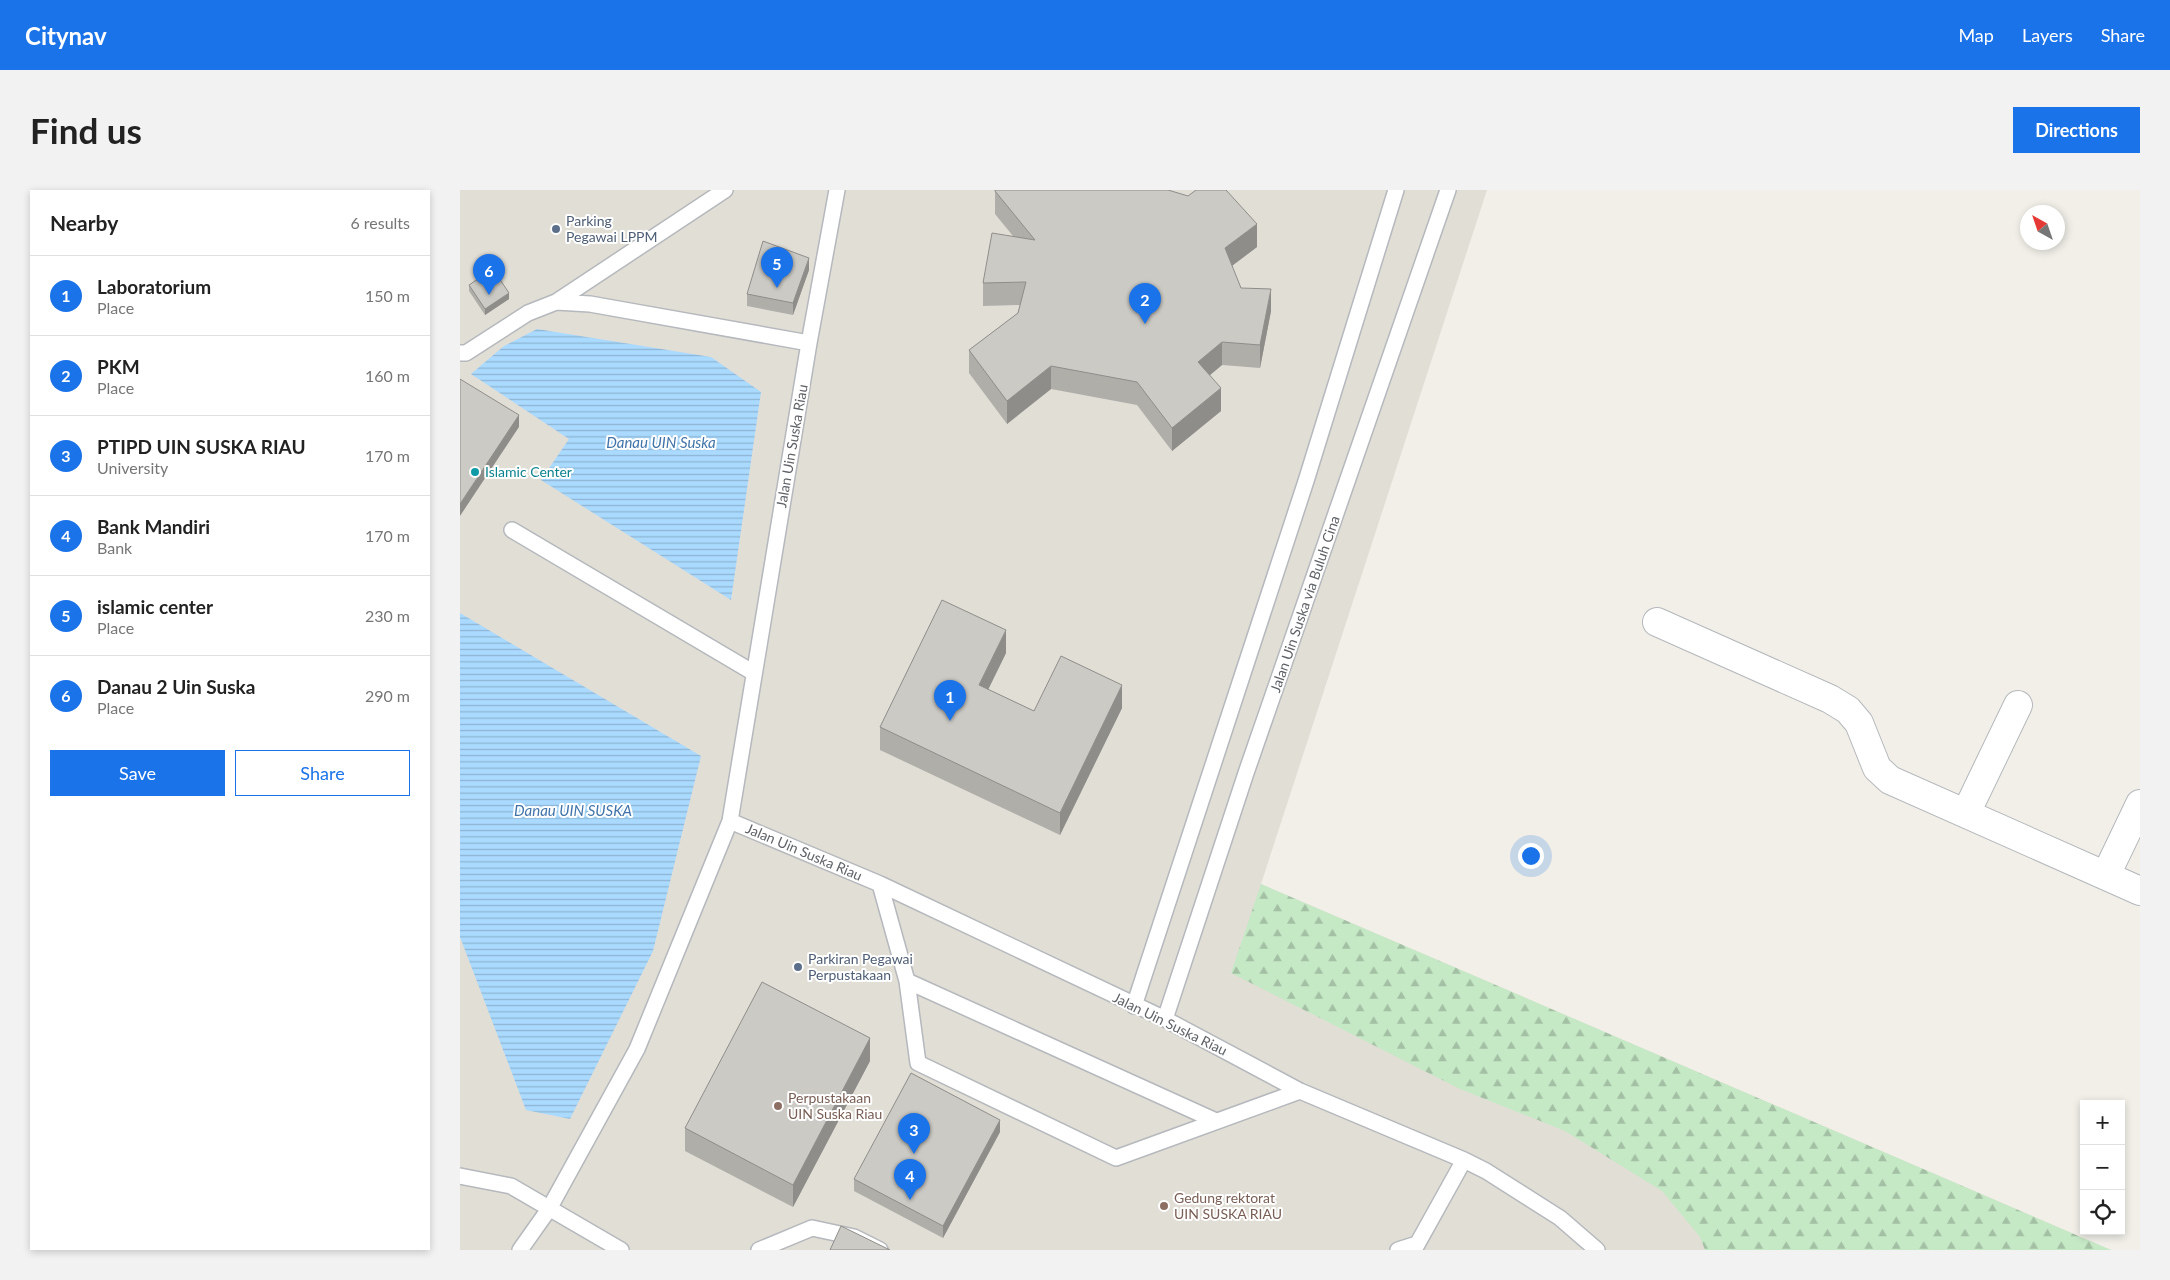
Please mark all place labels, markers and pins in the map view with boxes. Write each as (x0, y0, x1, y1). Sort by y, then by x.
place label: Parking Pegawai LPPM (566, 212, 657, 245)
marker: Parking Pegawai LPPM (550, 223, 562, 235)
pin: 5 (761, 247, 793, 288)
pin: 6 (473, 254, 505, 295)
pin: 2 (1129, 283, 1161, 324)
place label: Islamic Center (485, 463, 572, 480)
marker: Islamic Center (469, 466, 481, 478)
pin: 1 (934, 680, 966, 721)
place label: Parkiran Pegawai Perpustakaan (808, 950, 913, 983)
marker: Parkiran Pegawai Perpustakaan (792, 961, 804, 973)
place label: Perpustakaan UIN Suska Riau (788, 1089, 882, 1122)
marker: Perpustakaan UIN Suska Riau (772, 1100, 784, 1112)
pin: 3 (898, 1113, 930, 1154)
pin: 4 (894, 1159, 926, 1200)
place label: Gedung rektorat UIN SUSKA RIAU (1174, 1189, 1282, 1222)
marker: Gedung rektorat UIN SUSKA RIAU (1158, 1200, 1170, 1212)

